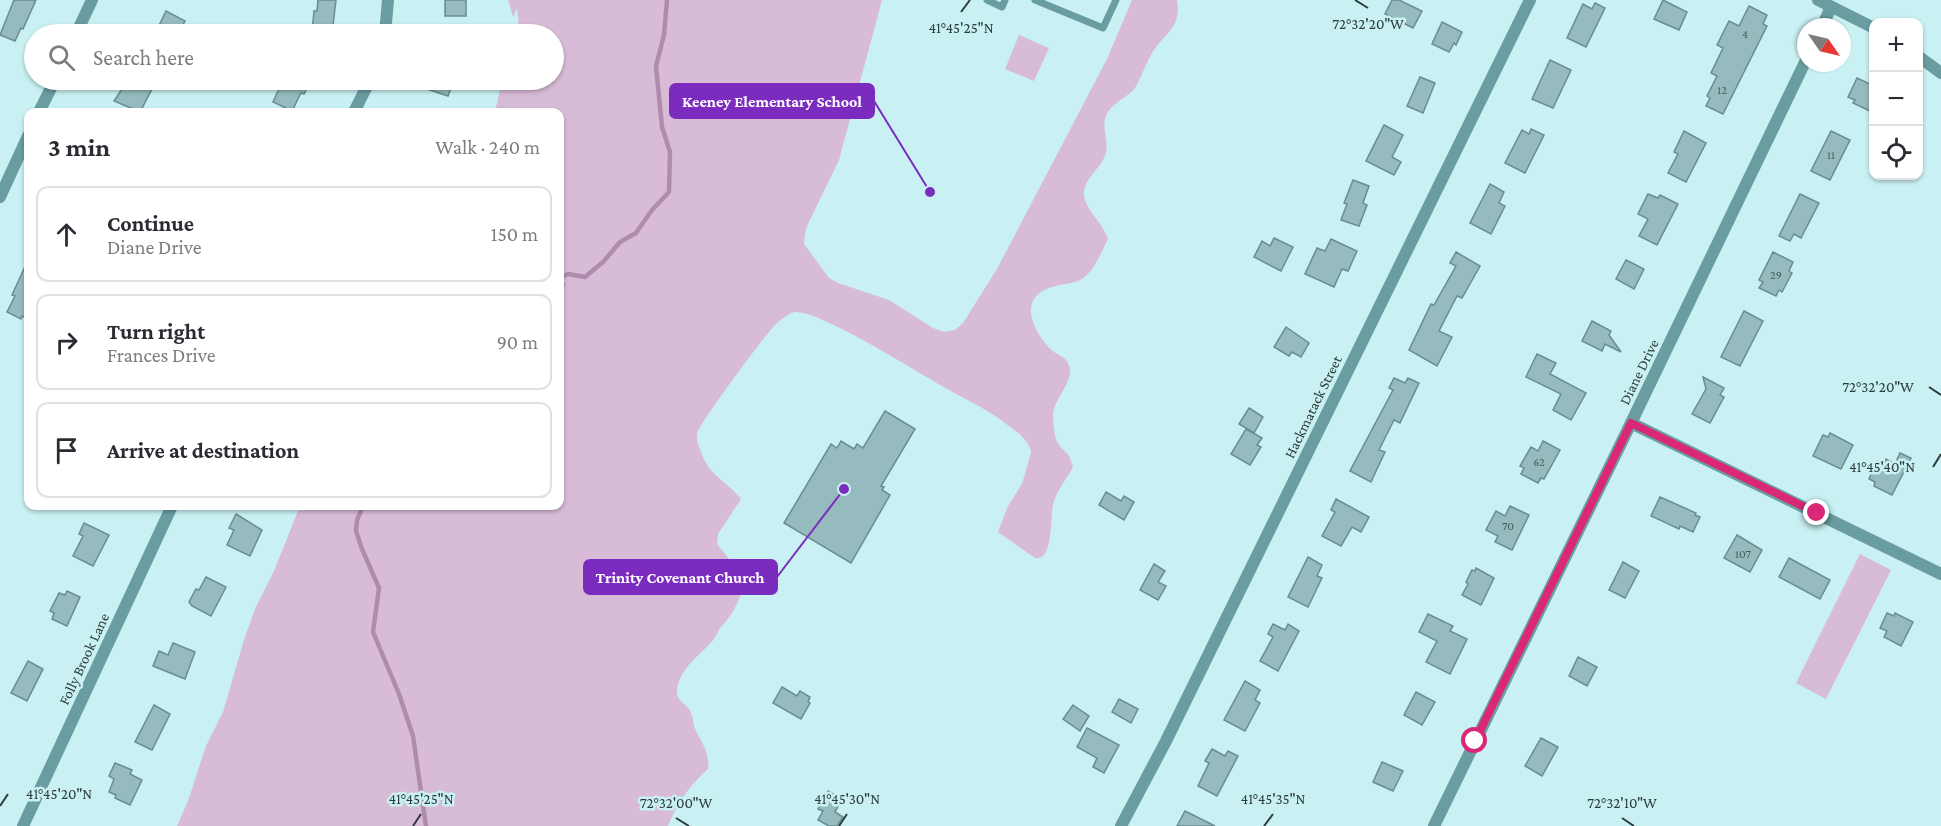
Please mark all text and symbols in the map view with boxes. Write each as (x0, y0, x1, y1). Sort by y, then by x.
text: 72°32'20"W (1332, 16, 1404, 32)
north arrow (1797, 18, 1851, 72)
map controls (1869, 18, 1923, 180)
button: + (1869, 18, 1923, 72)
text: 41°45'25"N (928, 20, 994, 36)
search box (24, 24, 564, 90)
house number: 4 (1742, 27, 1748, 41)
icon: search (45, 41, 78, 74)
text: Search here (93, 45, 194, 70)
button: − (1869, 72, 1923, 126)
house number: 12 (1717, 83, 1727, 97)
callout: Keeney Elementary School (670, 84, 874, 118)
text: Keeney Elementary School (682, 93, 862, 110)
button: locate (1869, 126, 1923, 180)
text: 3 min (48, 133, 110, 162)
text: Walk · 240 m (435, 136, 540, 158)
house number: 11 (1827, 148, 1835, 162)
text: Continue (107, 211, 194, 236)
icon: ahead (50, 218, 83, 251)
text: 150 m (491, 223, 538, 245)
text: Diane Drive (107, 236, 202, 258)
house number: 29 (1770, 268, 1782, 282)
text: Turn right (107, 319, 205, 344)
icon: right (50, 326, 83, 359)
text: 90 m (497, 331, 538, 353)
street label: Diane Drive (1616, 336, 1662, 407)
text: Frances Drive (107, 344, 216, 366)
street label: Hackmatack Street (1281, 352, 1345, 461)
text: 72°32'20"W (1842, 379, 1914, 395)
icon: arrive (50, 434, 83, 467)
text: Arrive at destination (107, 438, 299, 463)
house number: 62 (1533, 455, 1545, 469)
text: 41°45'40"N (1849, 459, 1915, 475)
route end (1803, 499, 1829, 525)
house number: 70 (1502, 519, 1514, 533)
house number: 107 (1735, 547, 1751, 561)
callout: Trinity Covenant Church (584, 560, 777, 594)
text: Trinity Covenant Church (596, 569, 764, 586)
street label: Folly Brook Lane (56, 610, 113, 708)
route start (1461, 727, 1487, 753)
text: 41°45'20"N (26, 786, 92, 802)
text: 41°45'25"N (388, 791, 454, 807)
text: 41°45'30"N (814, 791, 880, 807)
text: 41°45'35"N (1241, 791, 1306, 807)
text: 72°32'00"W (640, 795, 713, 811)
text: 72°32'10"W (1587, 795, 1657, 811)

